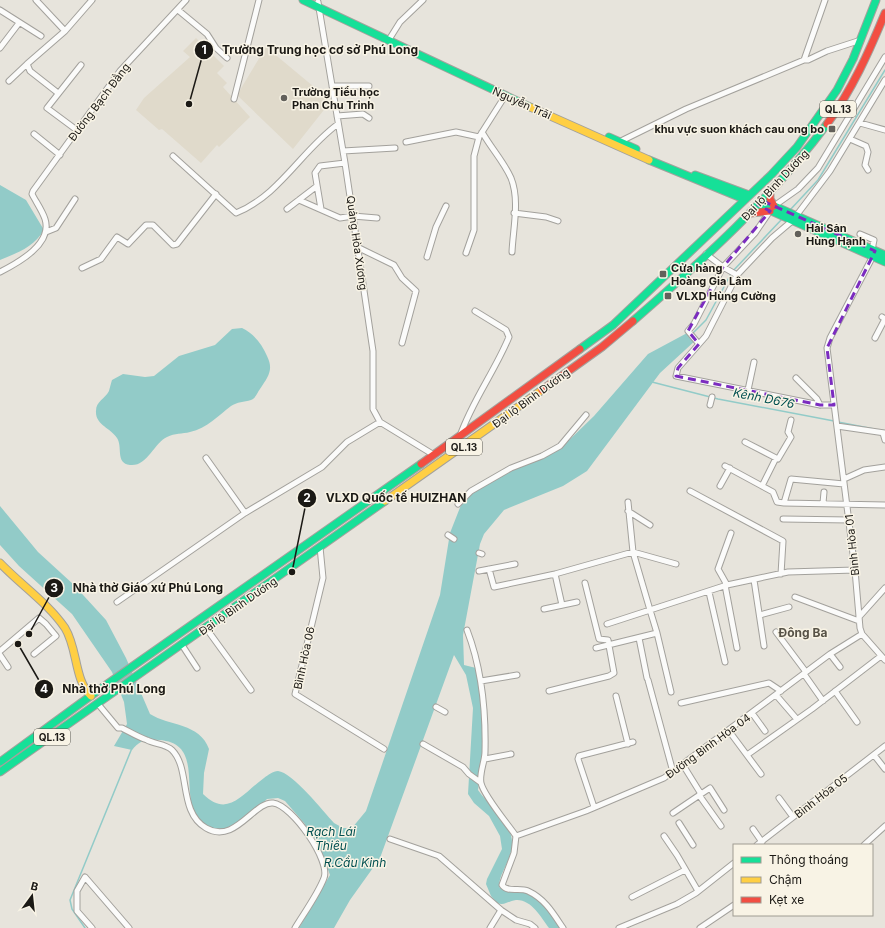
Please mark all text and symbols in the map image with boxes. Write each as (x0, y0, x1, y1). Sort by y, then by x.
callout: Trường Trung học cơ sở Phú Long (194, 38, 426, 62)
text: 1 (201, 42, 207, 57)
text: Trường Trung học cơ sở Phú Long (222, 42, 418, 57)
street label: Đường Bạch Đằng (65, 60, 133, 144)
street label: Nguyễn Trãi (490, 83, 554, 122)
place label: Trường Tiểu học Phan Chu Trinh (292, 85, 380, 112)
marker: Trường Tiểu học Phan Chu Trinh (279, 93, 289, 103)
road number: QL.13 (820, 101, 856, 117)
place label: khu vực suon khách cau ong bo (654, 122, 824, 136)
marker: khu vực suon khách cau ong bo (827, 124, 837, 134)
street label: Đại lộ Bình Dương (738, 146, 812, 224)
street label: Quảng Hòa Xương (343, 195, 371, 291)
place label: Hải Sản Hùng Hạnh (806, 221, 866, 248)
marker: Hải Sản Hùng Hạnh (793, 229, 803, 239)
place label: Cửa hàng Hoàng Gia Lâm (671, 261, 752, 288)
marker: Cửa hàng Hoàng Gia Lâm (658, 269, 668, 279)
place label: VLXD Hùng Cường (676, 289, 776, 303)
marker: VLXD Hùng Cường (663, 291, 673, 301)
street label: Đại lộ Bình Dương (490, 365, 572, 431)
water label: Kênh D676 (732, 385, 797, 411)
road number: QL.13 (446, 439, 482, 455)
callout: VLXD Quốc tế HUIZHAN (297, 486, 474, 510)
text: 2 (303, 490, 311, 505)
text: VLXD Quốc tế HUIZHAN (326, 490, 466, 505)
street label: Bình Hòa 01 (842, 514, 862, 576)
street label: Đại lộ Bình Dương (196, 574, 280, 638)
callout: Nhà thờ Giáo xứ Phú Long (44, 576, 231, 600)
text: 3 (50, 580, 58, 595)
text: Nhà thờ Giáo xứ Phú Long (73, 580, 223, 595)
street label: Bình Hòa 06 (291, 625, 318, 691)
district label: Đông Ba (779, 625, 827, 640)
callout: Nhà thờ Phú Long (34, 677, 173, 701)
text: 4 (40, 681, 48, 696)
text: Nhà thờ Phú Long (62, 681, 166, 696)
street label: Đường Bình Hòa 04 (663, 711, 753, 781)
road number: QL.13 (34, 729, 70, 745)
street label: Bình Hòa 05 (792, 771, 851, 821)
water label: Rạch Lái Thiêu (306, 824, 357, 853)
legend (733, 844, 873, 916)
text: Thông thoáng (769, 852, 848, 867)
water label: R.Cầu Kinh (324, 855, 386, 870)
text: Chậm (769, 872, 802, 887)
north arrow (12, 876, 52, 916)
text: B (29, 879, 40, 894)
text: Kẹt xe (769, 892, 804, 907)

